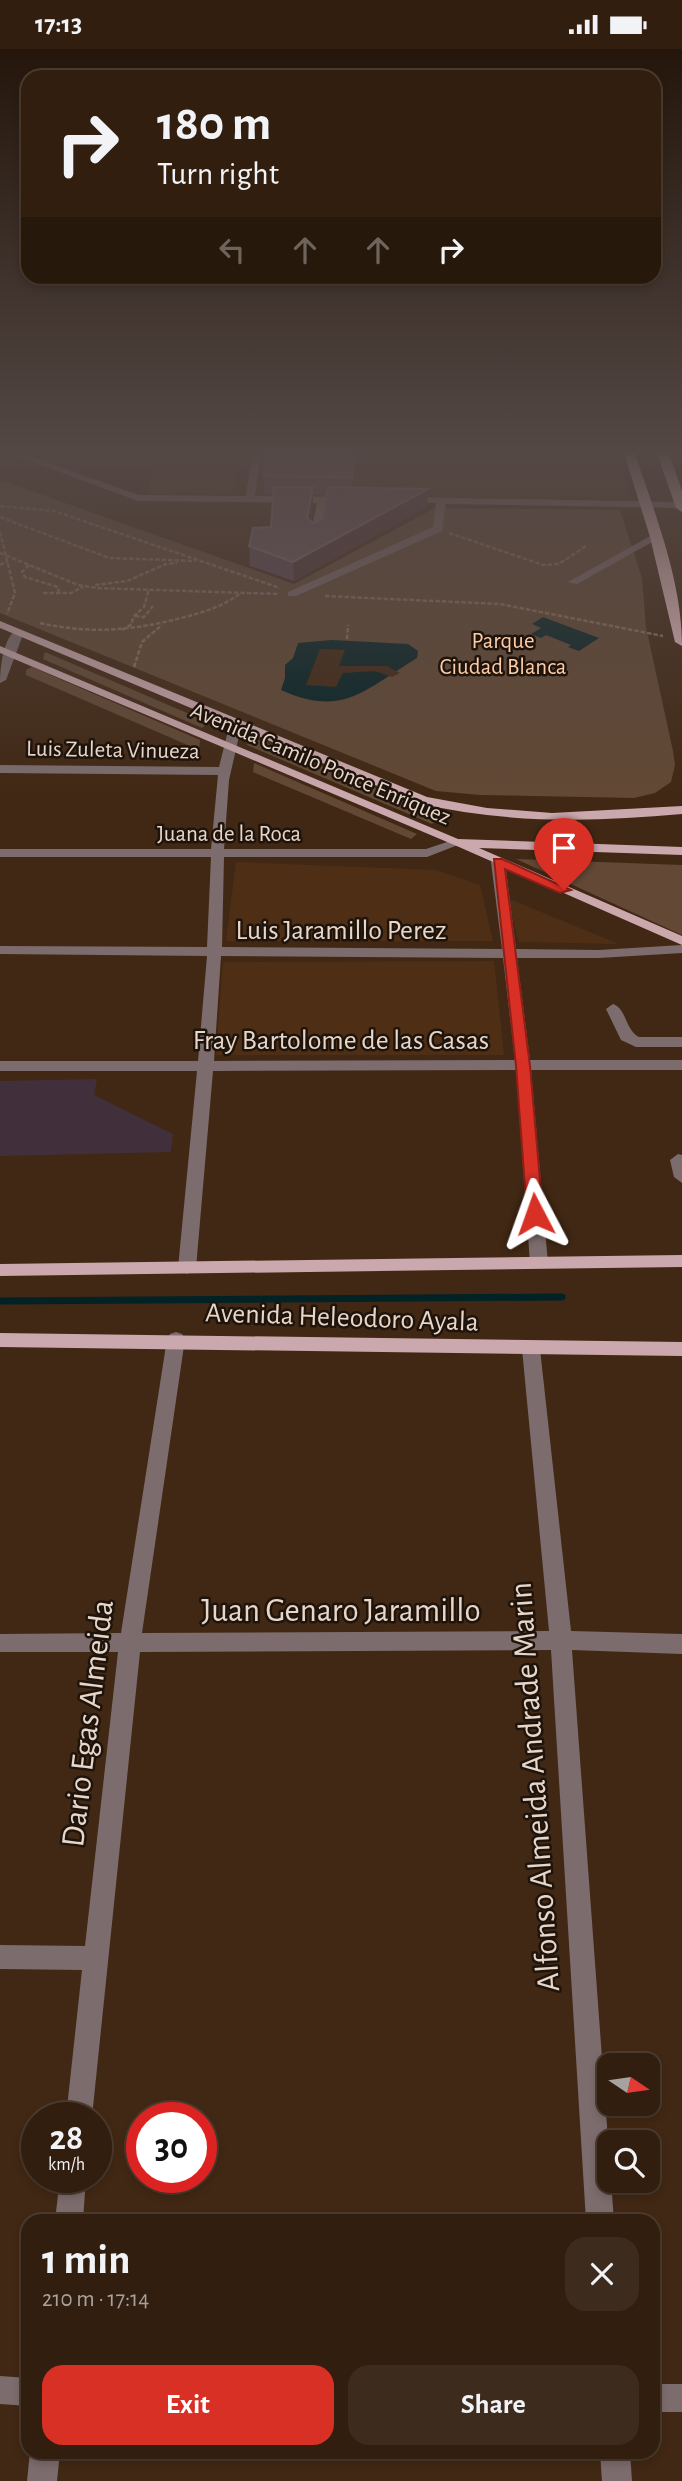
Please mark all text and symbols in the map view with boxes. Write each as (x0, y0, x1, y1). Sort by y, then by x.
text: 17:13 (35, 11, 82, 37)
icon: right (42, 98, 133, 189)
text: 180 m (157, 100, 271, 149)
text: Turn right (157, 158, 279, 190)
icon: left (213, 231, 251, 269)
icon: ahead (286, 231, 324, 269)
icon: ahead (359, 231, 397, 269)
icon: right (432, 231, 470, 269)
park label: Parque Ciudad Blanca (439, 630, 567, 679)
street label: Avenida Camilo Ponce Enriquez (187, 699, 454, 830)
street label: Luis Zuleta Vinueza (26, 737, 200, 764)
pin (534, 818, 594, 890)
street label: Juana de la Roca (157, 823, 301, 846)
icon: arrive (545, 829, 583, 867)
street label: Luis Jaramillo Perez (236, 917, 446, 945)
street label: Fray Bartolome de las Casas (193, 1027, 489, 1055)
position arrow (498, 1177, 572, 1251)
street label: Avenida Heleodoro Ayala (205, 1299, 479, 1337)
street label: Alfonso Almeida Andrade Marin (505, 1581, 566, 1993)
street label: Juan Genaro Jaramillo (201, 1595, 481, 1628)
street label: Dario Egas Almeida (57, 1598, 120, 1849)
north arrow (597, 2053, 660, 2116)
map controls (597, 2053, 660, 2193)
speed limit sign: 30 (126, 2102, 217, 2193)
text: 28 (50, 2121, 83, 2156)
button: search (597, 2130, 660, 2193)
text: km/h (48, 2156, 85, 2174)
button: close (565, 2237, 639, 2311)
text: 1 min (42, 2239, 131, 2281)
text: 210 m · 17:14 (42, 2288, 149, 2311)
button: Exit (42, 2365, 334, 2445)
button: Share (348, 2365, 639, 2445)

